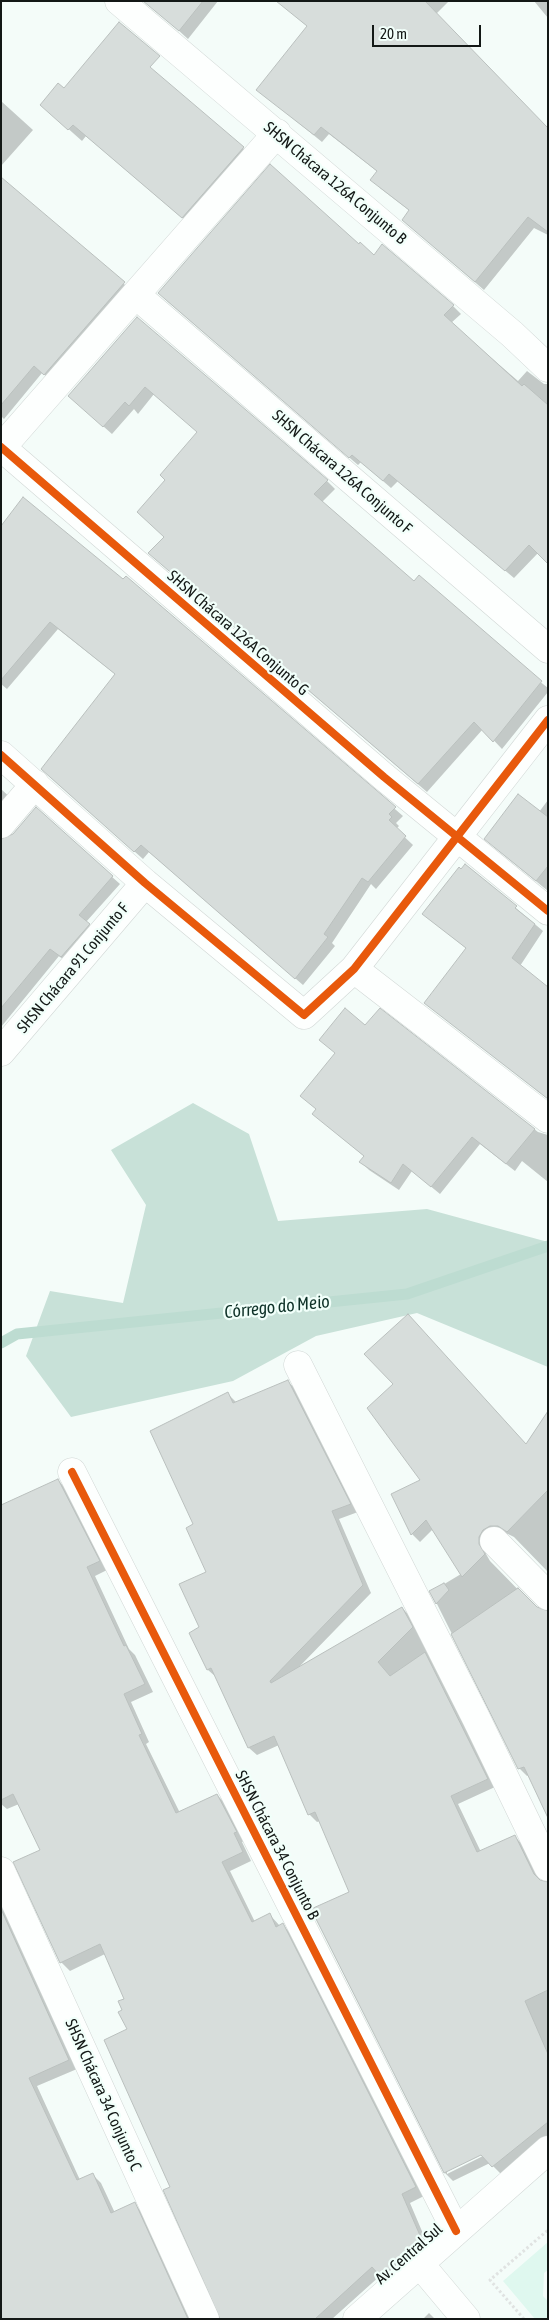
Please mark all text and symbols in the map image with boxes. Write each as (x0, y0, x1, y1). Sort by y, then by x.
scale bar (374, 15, 483, 47)
text: 20 m (380, 25, 407, 42)
street label: SHSN Chácara 126A Conjunto B (260, 118, 410, 248)
street label: SHSN Chácara 126A Conjunto F (268, 406, 416, 538)
street label: SHSN Chácara 126A Conjunto G (163, 566, 313, 700)
street label: SHSN Chácara 91 Conjunto F (13, 899, 133, 1037)
water label: Córrego do Meio (223, 1291, 331, 1323)
street label: SHSN Chácara 34 Conjunto B (231, 1767, 323, 1923)
street label: SHSN Chácara 34 Conjunto C (61, 2016, 145, 2174)
street label: Av. Central Sul (371, 2220, 447, 2288)

